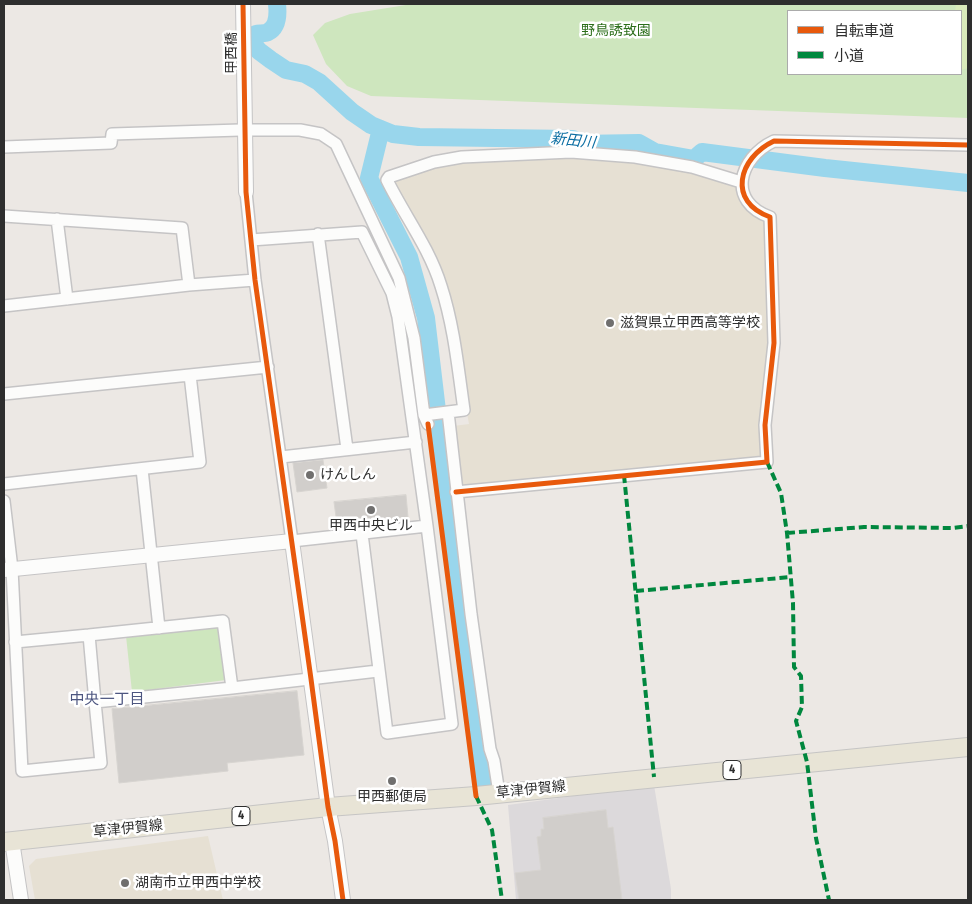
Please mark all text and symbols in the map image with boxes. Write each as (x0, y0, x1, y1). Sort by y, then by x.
legend (787, 10, 962, 75)
text: 自転車道 (834, 22, 894, 40)
park label: 野鳥誘致園 (581, 23, 651, 39)
street label: 甲西橋 (224, 32, 240, 74)
text: 小道 (834, 47, 864, 65)
water label: 新田川 (550, 130, 596, 152)
place label: 滋賀県立甲西高等学校 (620, 315, 760, 331)
marker: 滋賀県立甲西高等学校 (604, 317, 616, 329)
place label: けんしん (320, 467, 376, 483)
marker: けんしん (304, 469, 316, 481)
marker: 甲西中央ビル (365, 504, 377, 516)
place label: 甲西中央ビル (329, 518, 413, 534)
district label: 中央一丁目 (70, 691, 144, 709)
road number: 4 (723, 760, 741, 780)
marker: 甲西郵便局 (386, 775, 398, 787)
street label: 草津伊賀線 (495, 778, 567, 802)
place label: 甲西郵便局 (357, 789, 427, 805)
road number: 4 (232, 806, 250, 826)
street label: 草津伊賀線 (92, 817, 164, 841)
place label: 湖南市立甲西中学校 (135, 875, 261, 891)
marker: 湖南市立甲西中学校 (119, 877, 131, 889)

